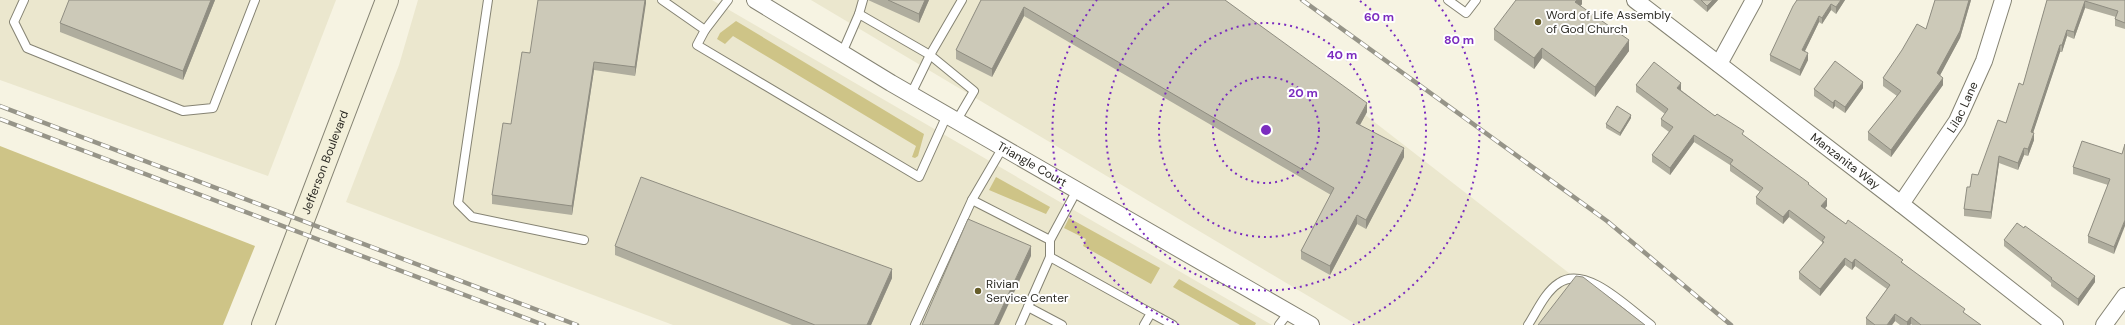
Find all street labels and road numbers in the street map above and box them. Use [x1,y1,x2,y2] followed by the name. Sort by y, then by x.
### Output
[1943,79,1982,136] street label: Lilac Lane
[298,108,352,217] street label: Jefferson Boulevard
[1807,129,1884,193] street label: Manzanita Way
[994,138,1070,191] street label: Triangle Court

